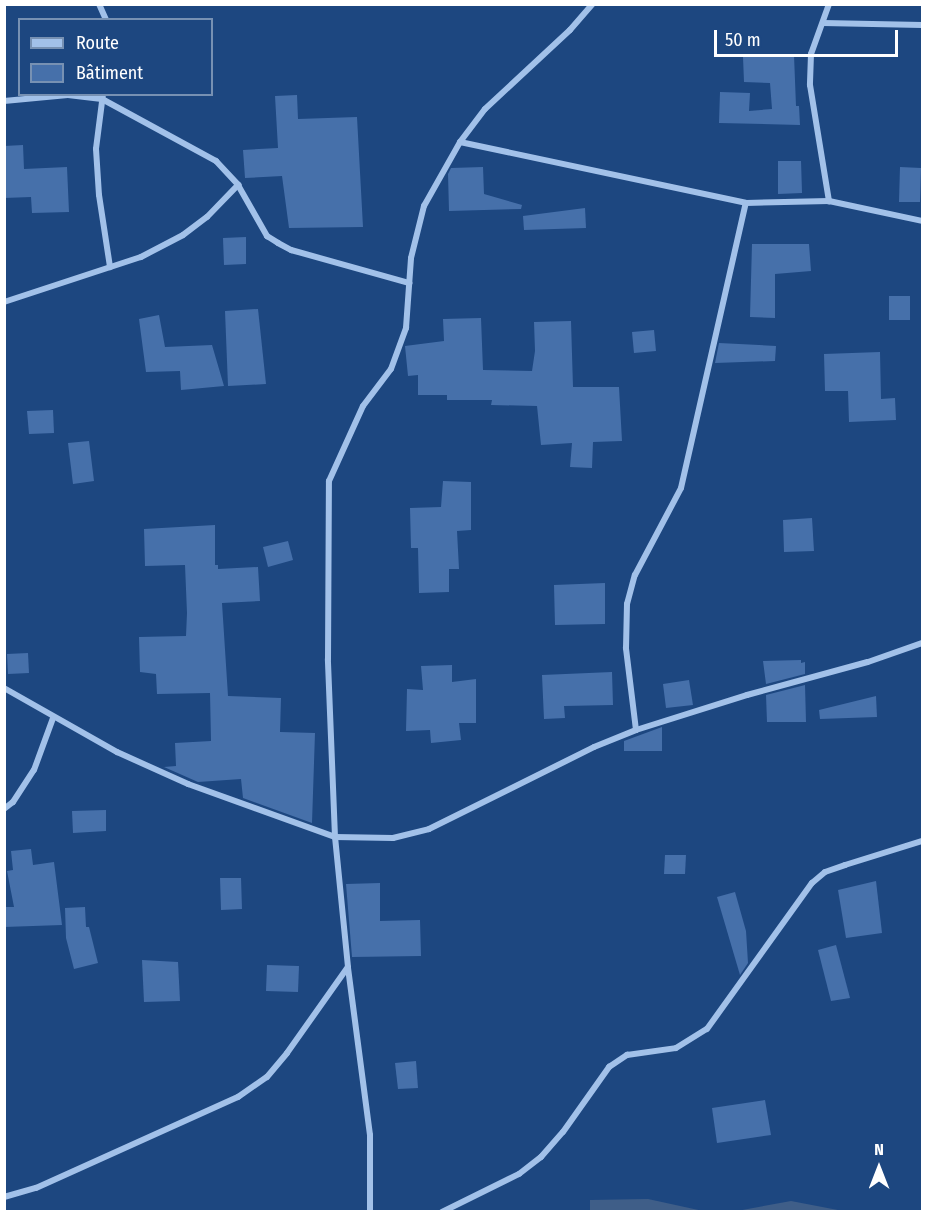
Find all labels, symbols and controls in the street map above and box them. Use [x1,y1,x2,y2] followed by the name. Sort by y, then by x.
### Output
[18,18,213,96] legend
[717,18,902,56] scale bar
[725,29,761,51] text: 50 m
[76,32,119,54] text: Route
[76,62,143,84] text: Bâtiment
[849,1138,909,1198] north arrow
[874,1140,884,1159] text: N

